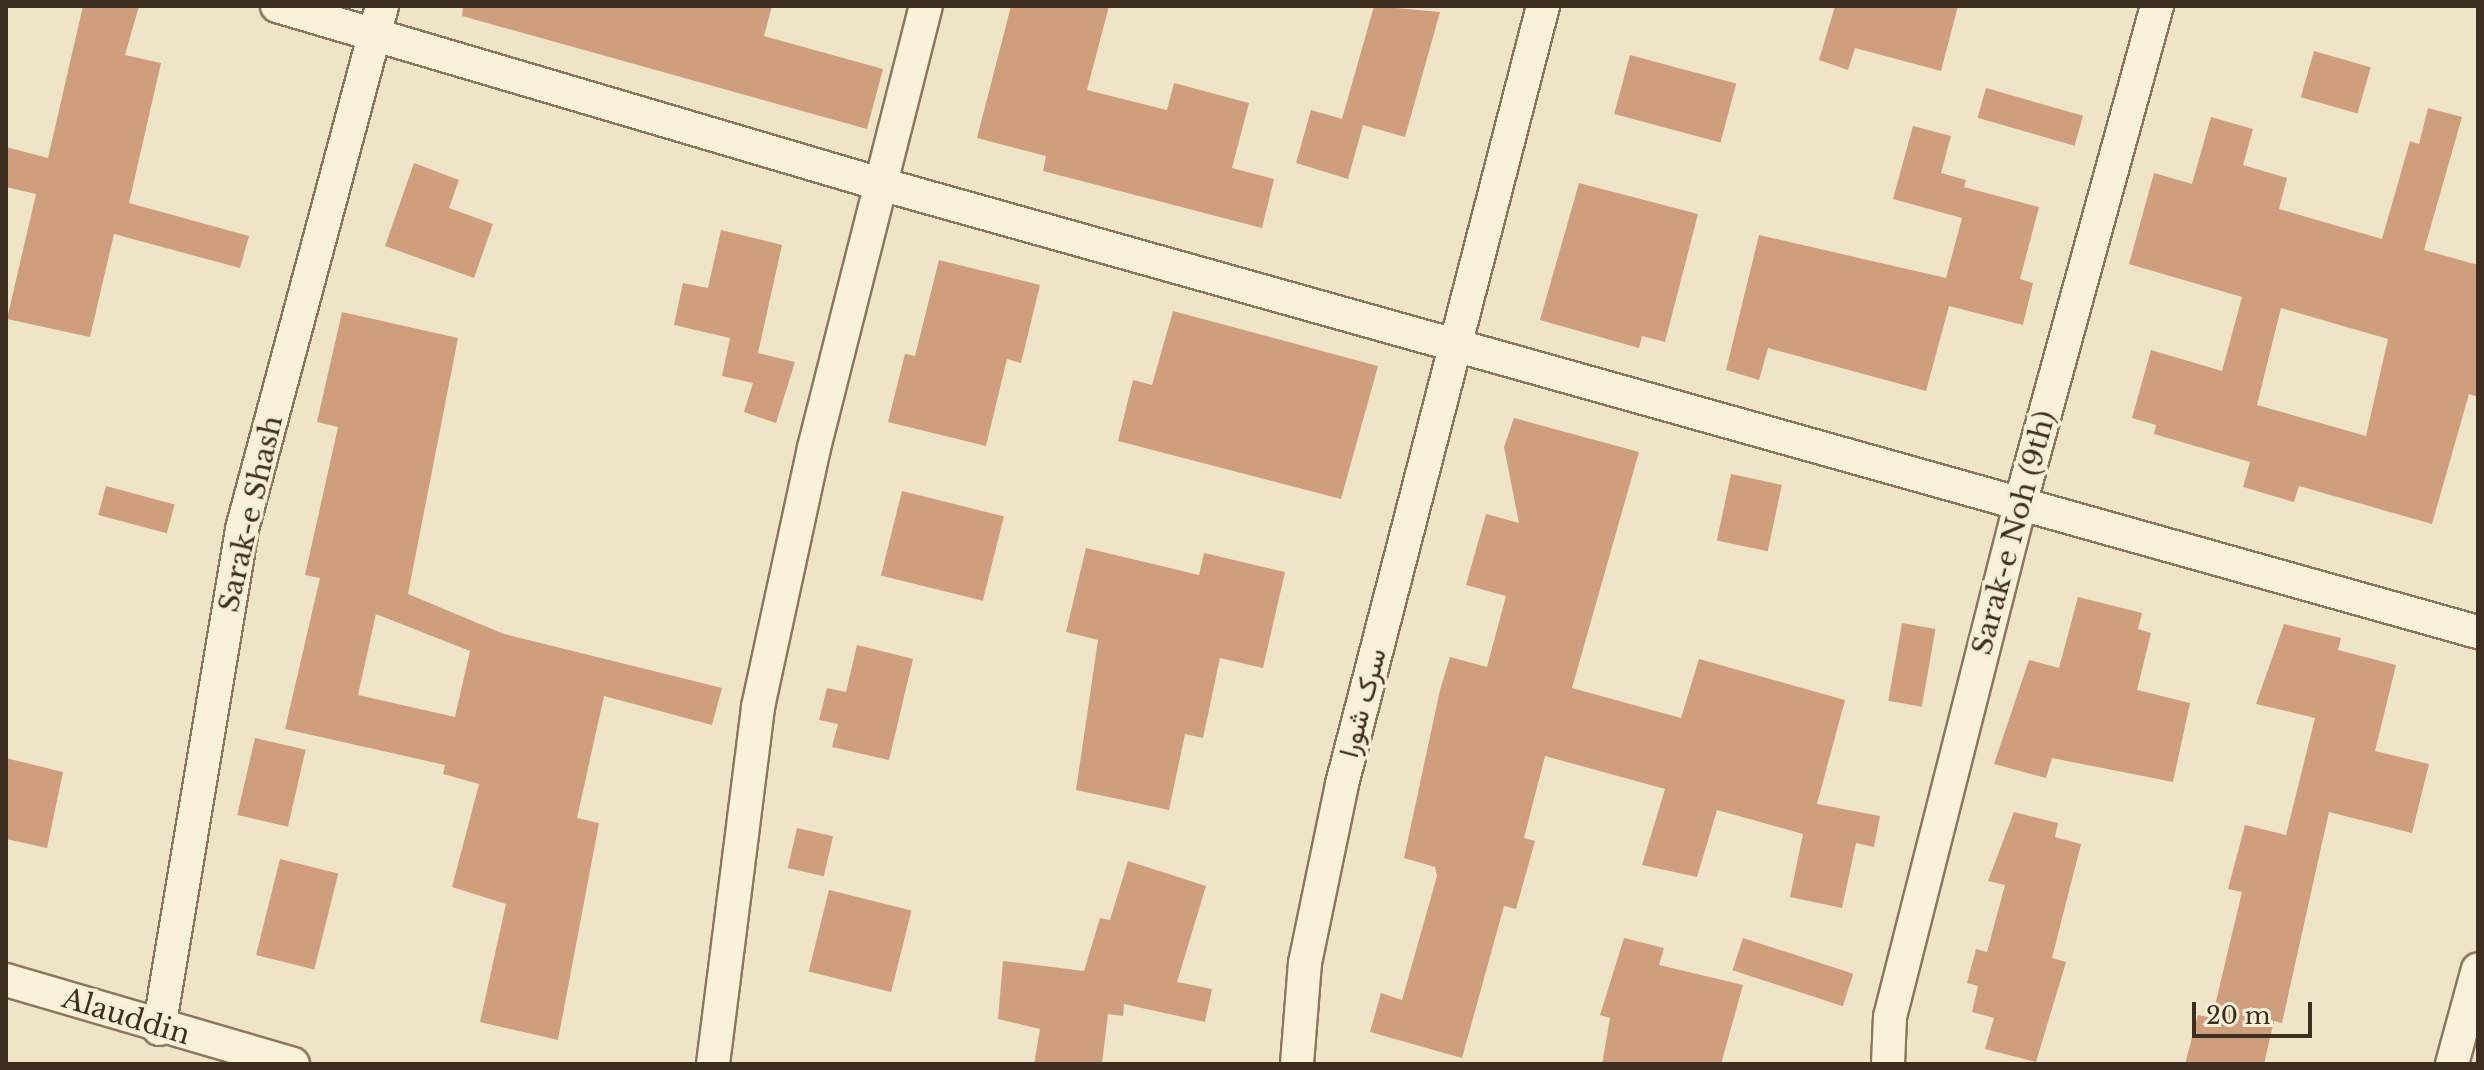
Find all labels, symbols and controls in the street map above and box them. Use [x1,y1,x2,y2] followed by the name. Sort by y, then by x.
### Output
[1965,407,2063,659] street label: Sarak-e Noh (9th)
[212,413,290,615] street label: Sarak-e Shash
[1332,645,1394,761] street label: سرک شورا
[58,982,194,1052] street label: Alauddin
[2196,986,2316,1036] scale bar
[2206,1001,2271,1030] text: 20 m

